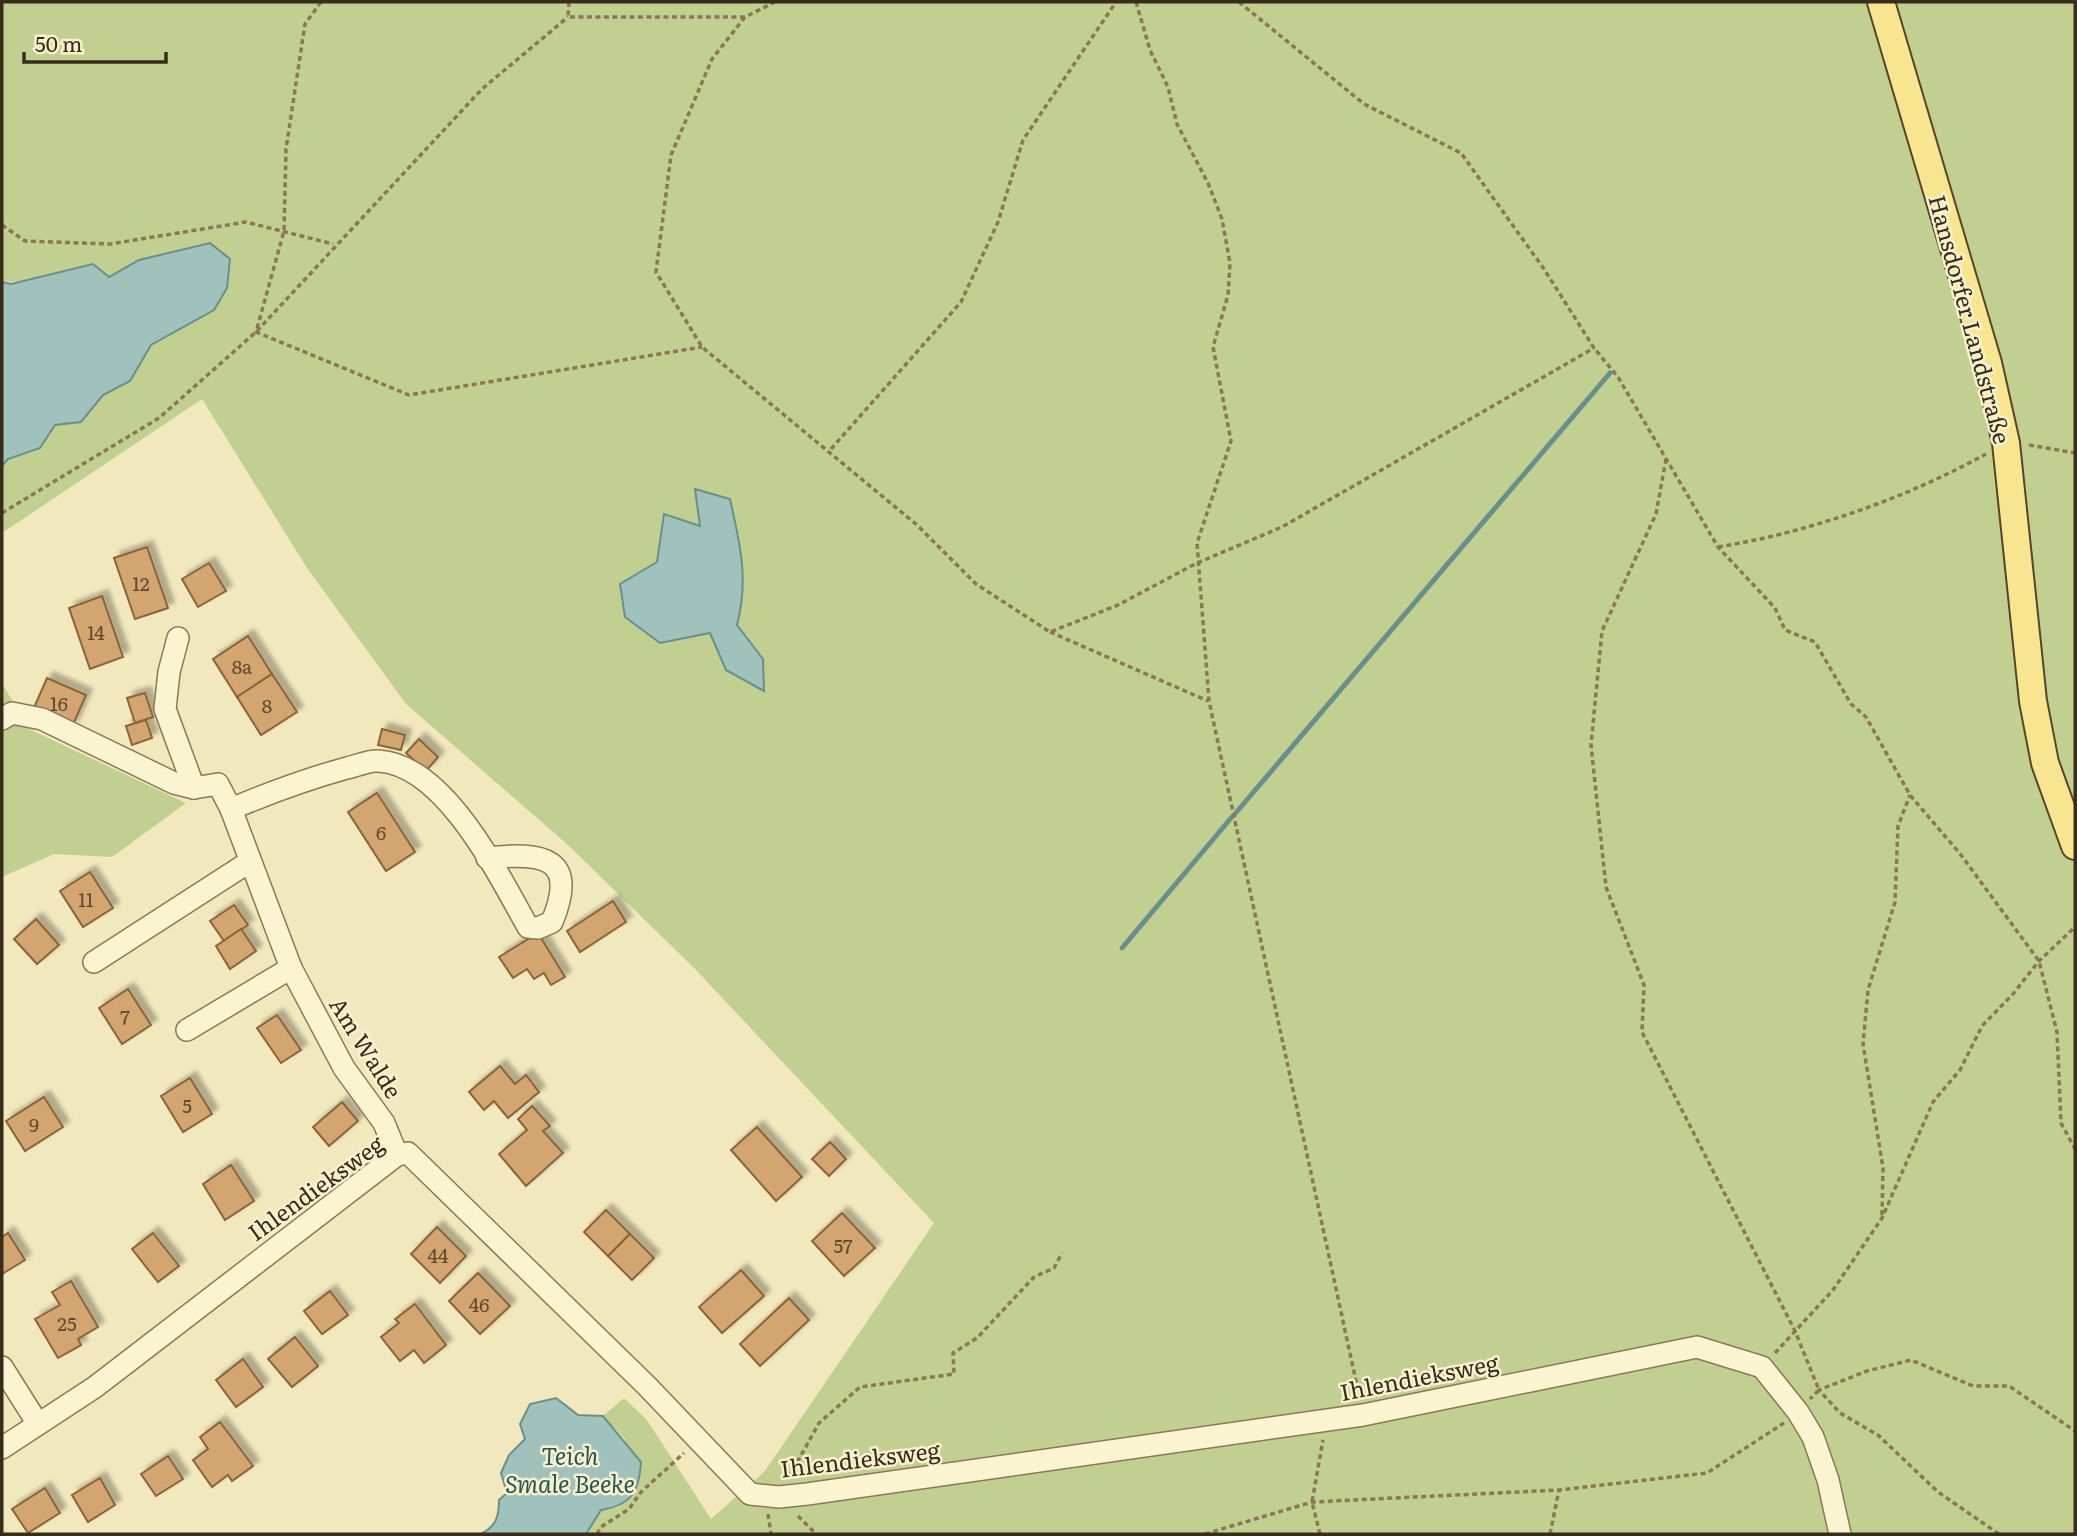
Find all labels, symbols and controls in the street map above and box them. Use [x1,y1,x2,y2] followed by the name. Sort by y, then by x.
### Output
[24,21,166,65] scale bar
[35,27,82,58] text: 50 m
[1921,191,2021,447] street label: Hansdorfer Landstraße
[132,569,150,597] house number: 12
[87,618,105,646] house number: 14
[232,652,253,680] house number: 8a
[50,689,68,717] house number: 16
[262,691,272,719] house number: 8
[376,818,386,846] house number: 6
[78,885,94,913] house number: 11
[322,990,412,1104] street label: Am Walde
[120,1002,130,1030] house number: 7
[182,1091,192,1119] house number: 5
[29,1110,39,1138] house number: 9
[240,1126,390,1248] street label: Ihlendieksweg
[833,1231,853,1259] house number: 57
[428,1241,449,1269] house number: 44
[469,1290,489,1318] house number: 46
[57,1309,77,1337] house number: 25
[1337,1344,1501,1408] street label: Ihlendieksweg
[778,1431,942,1485] street label: Ihlendieksweg
[505,1437,635,1500] water label: Teich Smale Beeke

